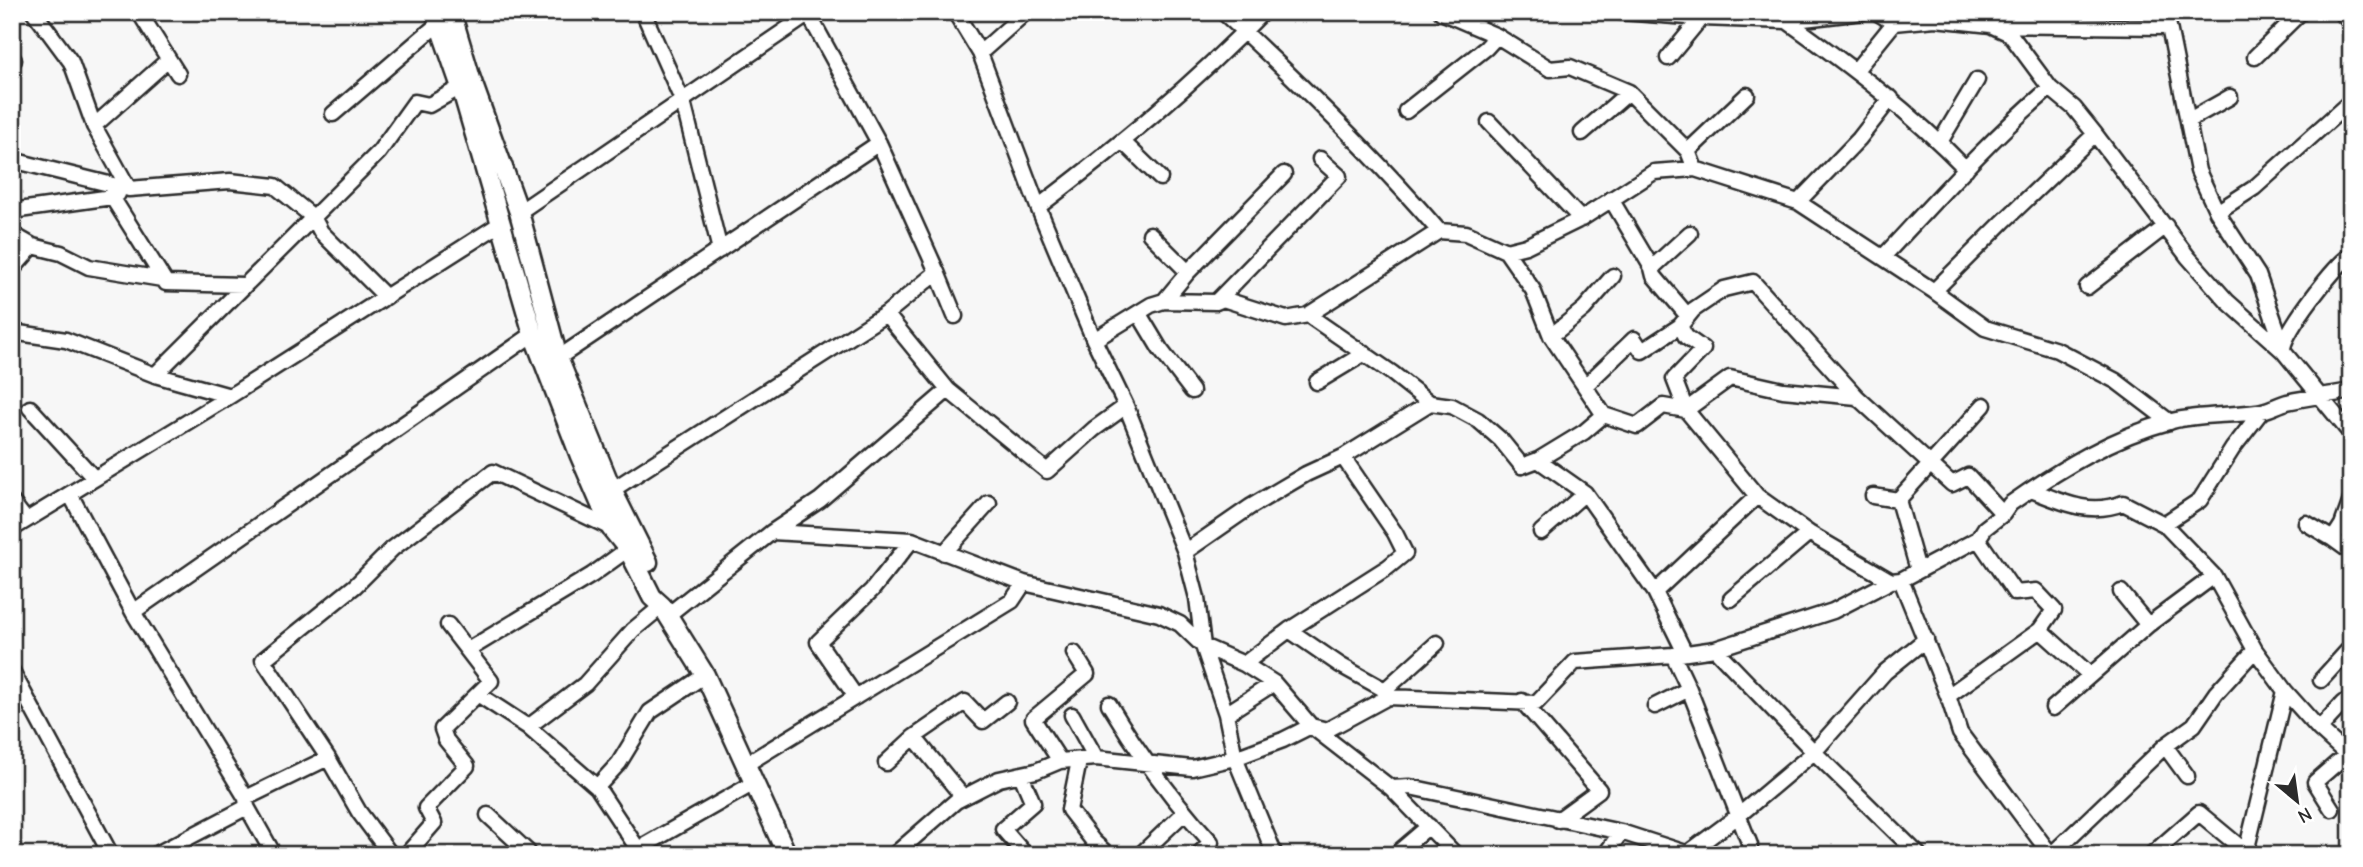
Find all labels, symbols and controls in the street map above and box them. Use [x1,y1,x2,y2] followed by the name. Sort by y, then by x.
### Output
[2262,766,2332,836] north arrow
[2294,802,2316,828] text: N

